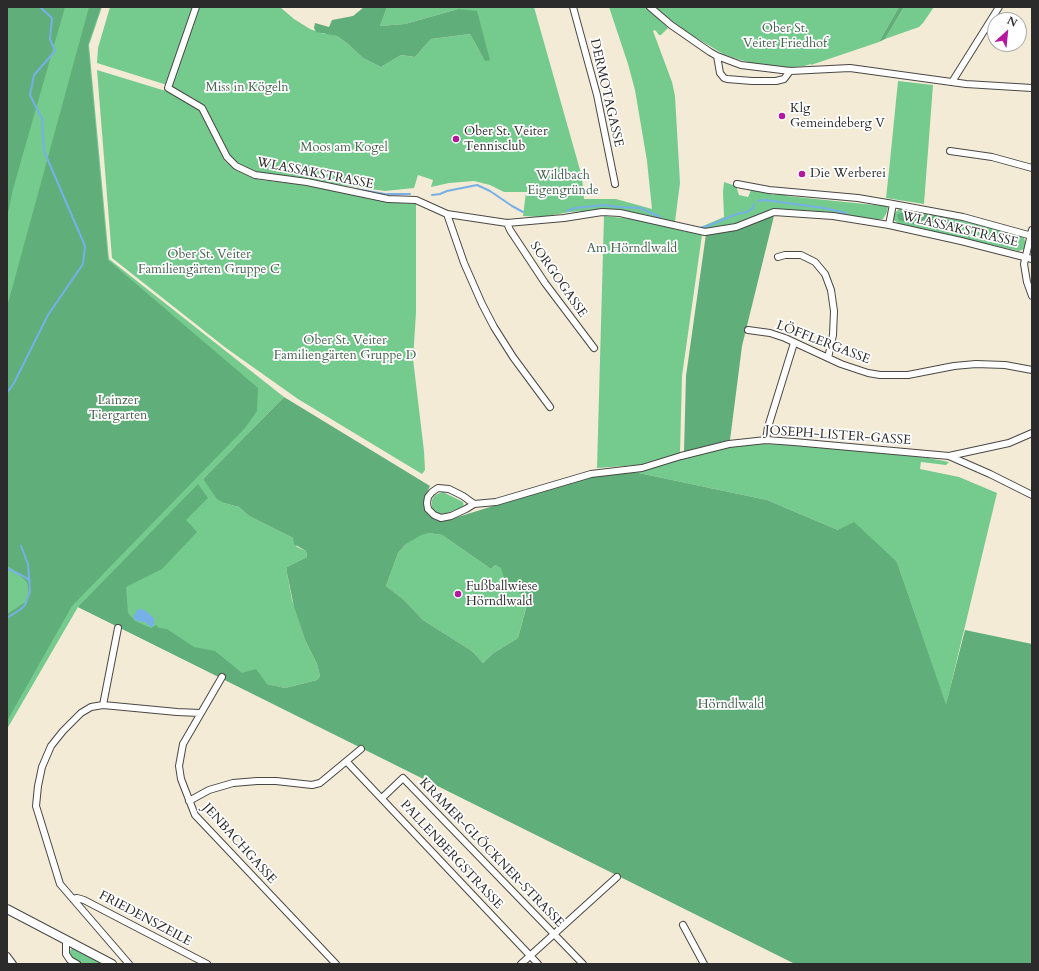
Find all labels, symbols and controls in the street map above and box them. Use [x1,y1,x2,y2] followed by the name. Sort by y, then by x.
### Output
[987,12,1027,52] north arrow
[1005,13,1020,31] text: N
[743,21,827,52] park label: Ober St. Veiter Friedhof
[586,37,626,149] street label: DERMOTAGASSE
[205,80,289,96] park label: Miss in Kögeln
[790,101,885,132] place label: Klg Gemeindeberg V
[777,111,787,121] marker: Klg Gemeindeberg V
[464,124,548,155] place label: Ober St. Veiter Tennisclub
[451,134,461,144] marker: Ober St. Veiter Tennisclub
[300,140,388,156] park label: Moos am Kogel
[255,155,375,193] street label: WLASSAKSTRASSE
[810,166,886,182] place label: Die Werberei
[527,168,599,199] park label: Wildbach Eigengründe
[797,169,807,179] marker: Die Werberei
[900,209,1020,251] street label: WLASSAKSTRASSE
[526,239,590,321] street label: SORGOGASSE
[587,241,677,257] park label: Am Hörndlwald
[138,247,280,278] park label: Ober St. Veiter Familiengärten Gruppe C
[774,318,872,368] street label: LÖFFLERGASSE
[274,333,416,364] park label: Ober St. Veiter Familiengärten Gruppe D
[89,393,147,424] park label: Lainzer Tiergarten
[764,423,912,449] street label: JOSEPH-LISTER-GASSE
[466,579,538,610] place label: Fußballwiese Hörndlwald
[453,589,463,599] marker: Fußballwiese Hörndlwald
[698,697,764,713] park label: Hörndlwald
[415,775,567,931] street label: KRAMER-GLÖCKNER-STRASSE
[396,797,506,913] street label: PALLENBERGSTRASSE
[199,801,279,887] street label: JENBACHGASSE
[96,888,194,950] street label: FRIEDENSZEILE

